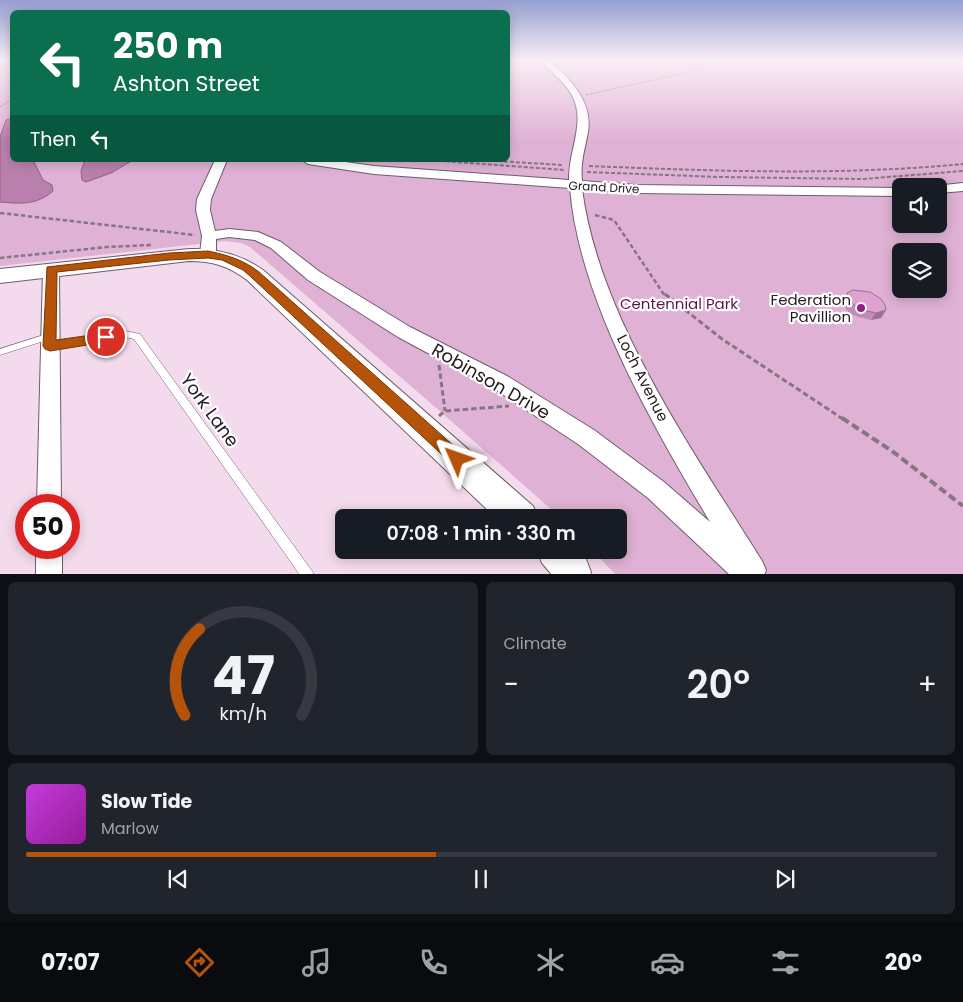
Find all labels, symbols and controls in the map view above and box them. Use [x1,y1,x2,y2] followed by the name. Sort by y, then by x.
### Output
[113,21,223,70] text: 250 m
[30,30,95,95] icon: left
[113,68,260,99] text: Ashton Street
[86,125,114,153] icon: left
[30,126,76,153] text: Then
[568,177,640,197] street label: Grand Drive
[892,178,947,298] map controls
[892,178,947,233] button: sound
[892,243,947,298] button: layers
[771,289,851,327] place label: Federation Pavillion
[620,293,738,314] park label: Centennial Park
[855,302,867,314] marker: Federation Pavillion
[85,316,127,358] pin
[92,323,120,351] icon: arrive
[612,331,674,425] street label: Loch Avenue
[427,337,555,425] street label: Robinson Drive
[175,368,245,452] street label: York Lane
[430,432,482,484] position arrow
[15,494,80,559] speed limit sign: 50
[386,520,576,547] text: 07:08 · 1 min · 330 m
[504,632,567,655] text: Climate
[211,639,274,712] text: 47
[687,658,750,711] text: 20°
[504,665,519,704] text: −
[918,665,937,704] text: +
[219,701,267,726] text: km/h
[101,788,192,815] text: Slow Tide
[101,817,159,840] text: Marlow
[164,865,192,893] icon: previous
[467,865,495,893] icon: pause
[771,865,799,893] icon: next
[182,945,217,980] icon: directions
[299,945,334,980] icon: music
[416,945,451,980] icon: phone
[533,945,568,980] icon: climate
[650,945,685,980] icon: car
[768,945,803,980] icon: filters
[41,947,100,978] text: 07:07
[885,947,922,978] text: 20°

